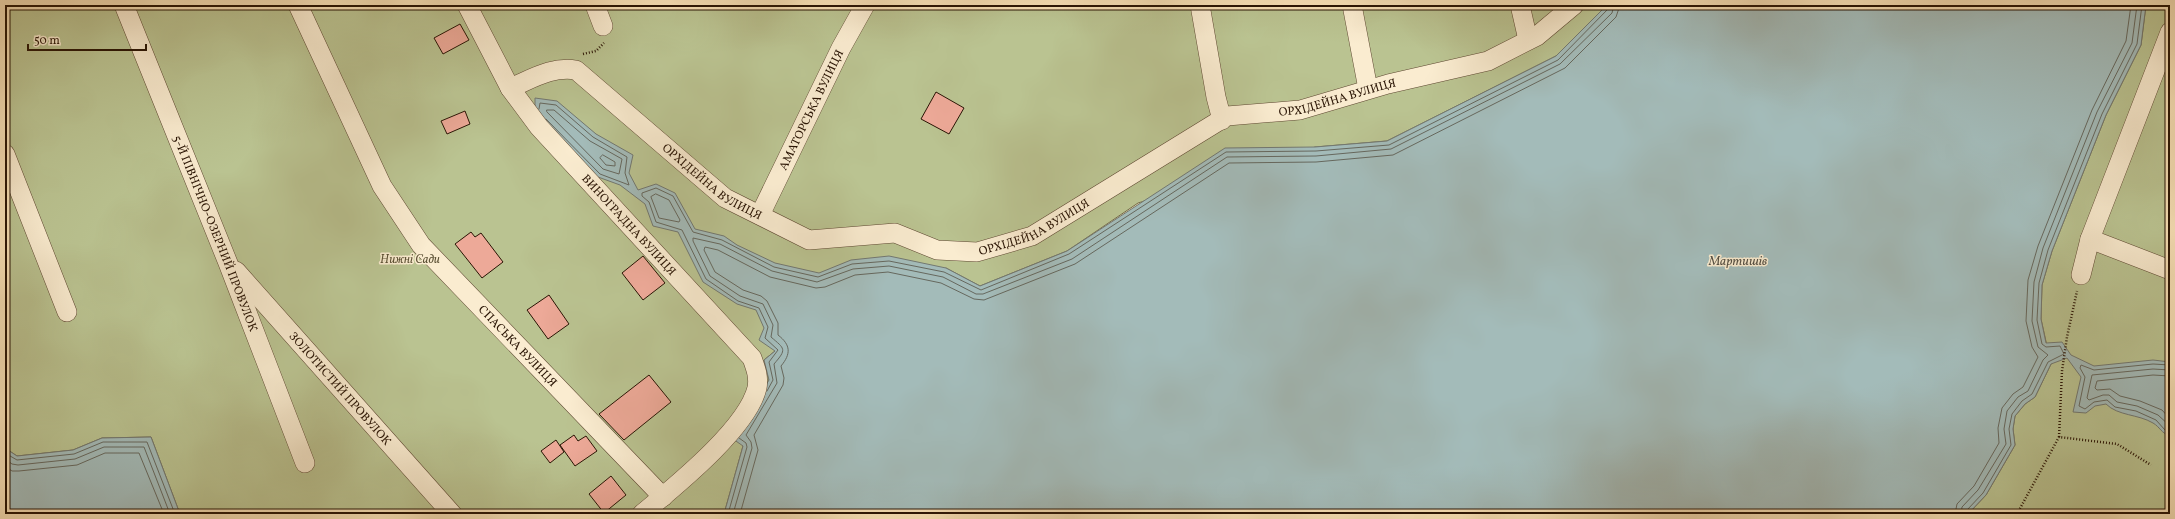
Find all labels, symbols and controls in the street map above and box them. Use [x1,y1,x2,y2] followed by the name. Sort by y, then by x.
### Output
[28,26,146,52] scale bar
[34,33,60,49] text: 50 m
[776,47,848,173] street label: АМАТОРСЬКА ВУЛИЦЯ
[1278,75,1398,121] street label: ОРХІДЕЙНА ВУЛИЦЯ
[168,133,261,334] street label: 5-Й ПІВНІЧНО-ОЗЕРНИЙ ПРОВУЛОК
[658,140,765,224] street label: ОРХІДЕЙНА ВУЛИЦЯ
[578,171,679,280] street label: ВИНОГРАДНА ВУЛИЦЯ
[977,195,1093,260] street label: ОРХІДЕЙНА ВУЛИЦЯ
[380,252,440,268] park label: Нижні Сади
[1708,253,1767,271] water label: Мартишів
[474,302,560,391] street label: СПАСЬКА ВУЛИЦЯ
[285,329,394,449] street label: ЗОЛОТИСТИЙ ПРОВУЛОК

